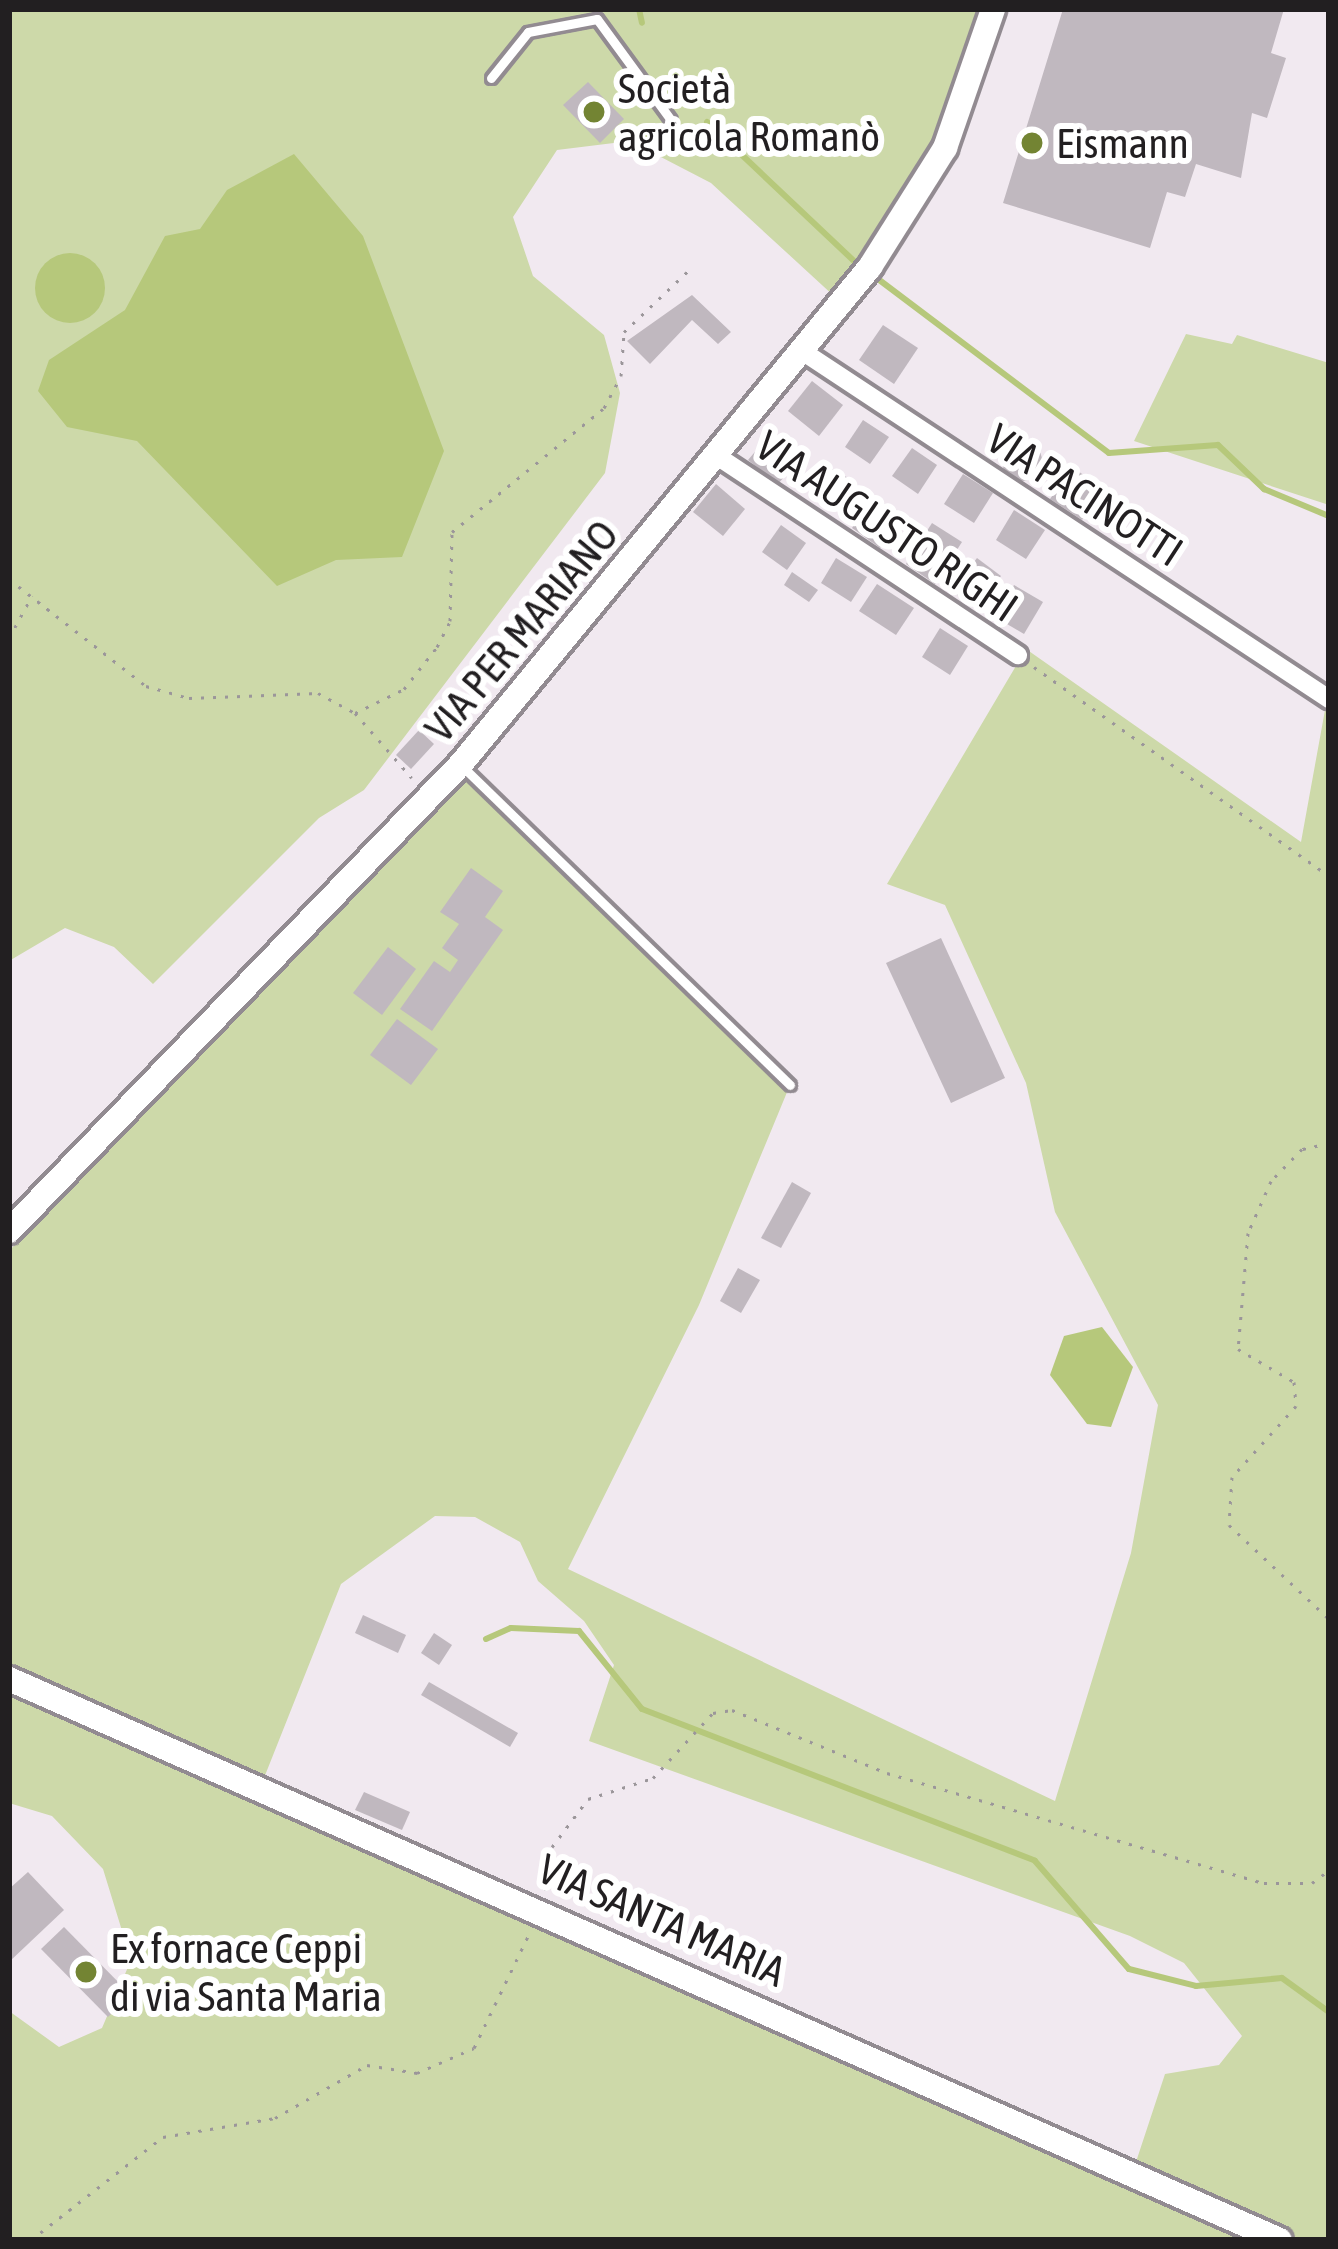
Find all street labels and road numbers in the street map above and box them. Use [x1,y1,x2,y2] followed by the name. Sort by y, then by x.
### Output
[978,413,1192,577] street label: VIA PACINOTTI
[747,420,1027,632] street label: VIA AUGUSTO RIGHI
[414,510,628,752] street label: VIA PER MARIANO
[531,1843,793,1997] street label: VIA SANTA MARIA

